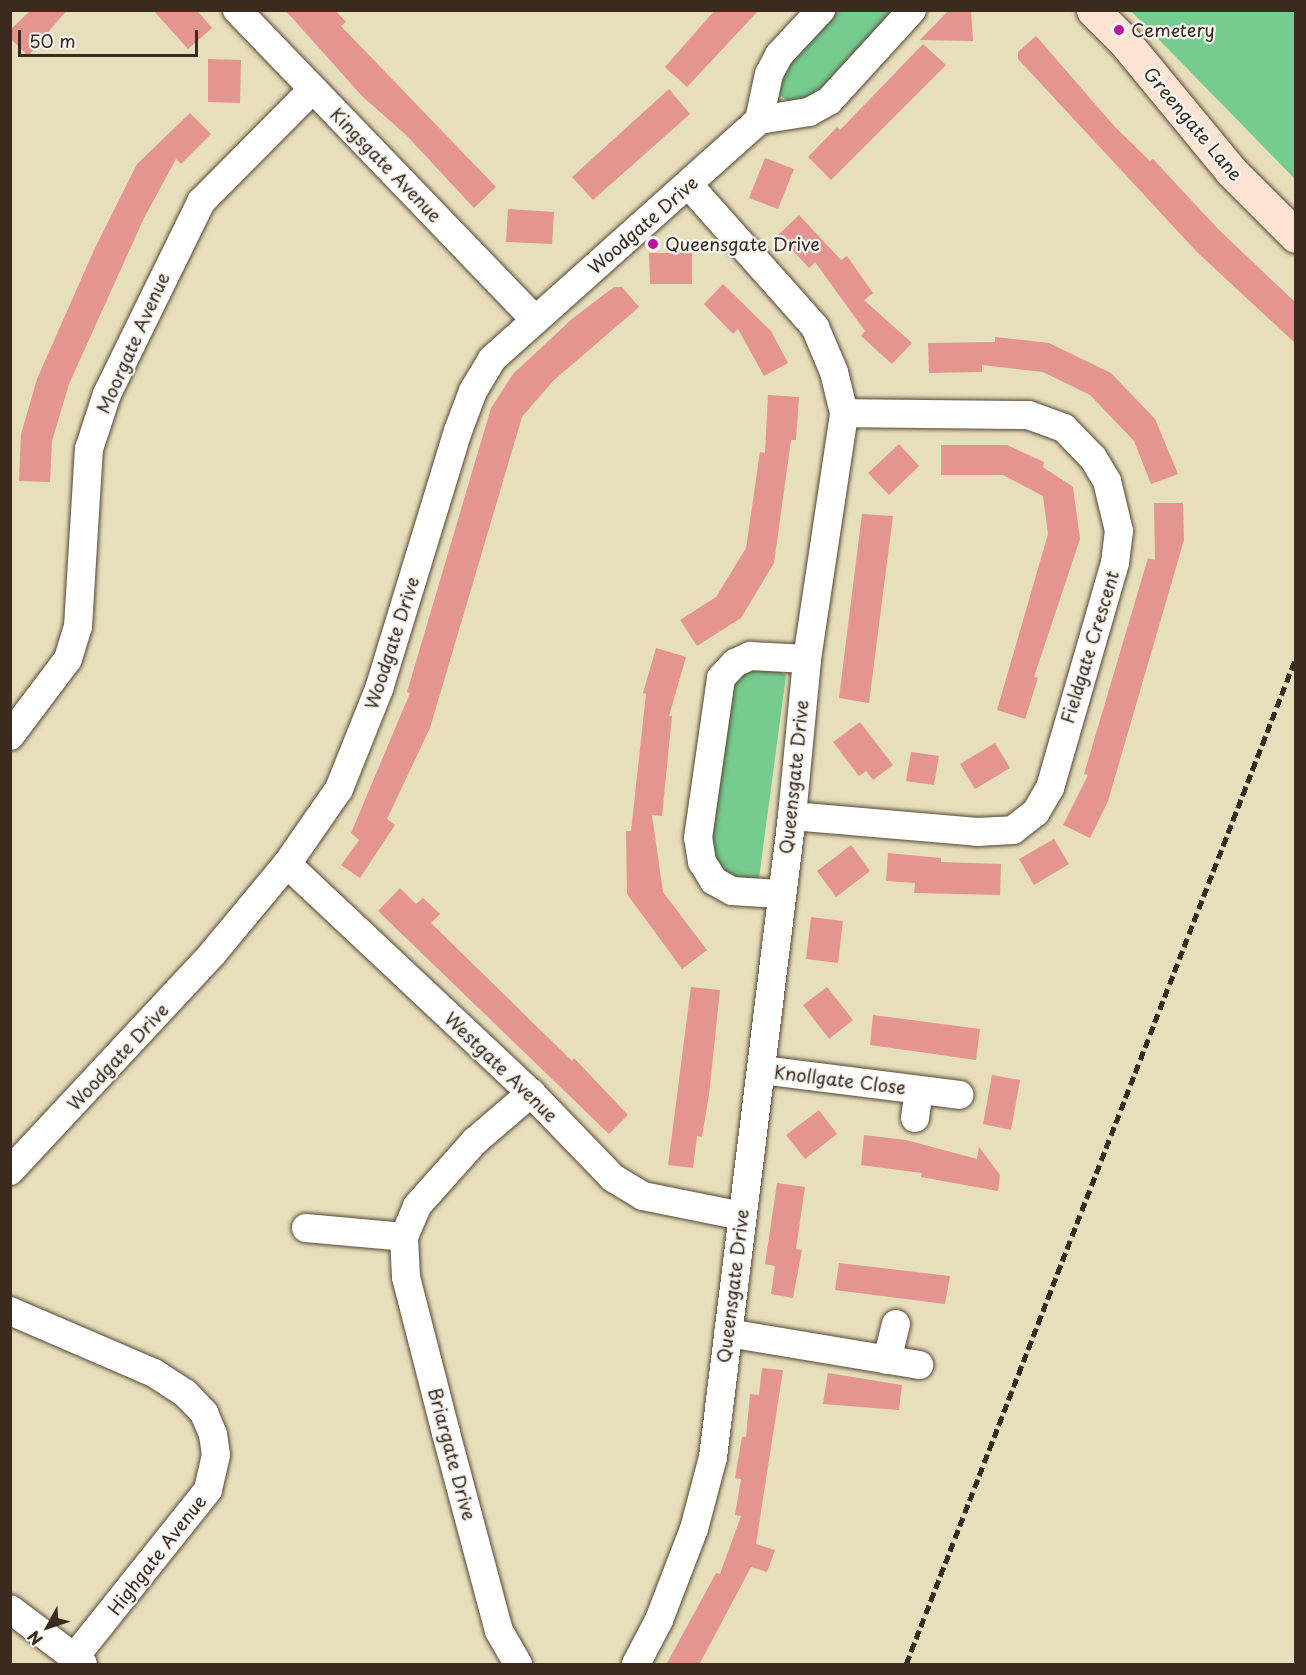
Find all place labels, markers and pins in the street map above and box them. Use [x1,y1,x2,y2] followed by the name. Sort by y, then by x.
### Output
[1131,19,1215,41] place label: Cemetery
[1112,23,1126,37] marker: Cemetery
[665,233,818,255] place label: Queensgate Drive
[646,237,660,251] marker: Queensgate Drive

